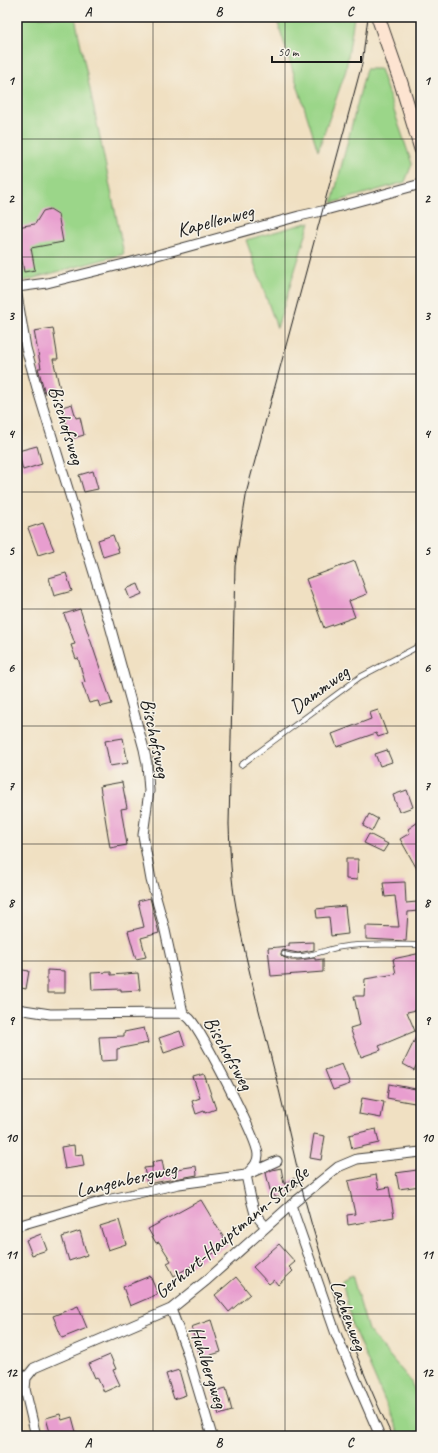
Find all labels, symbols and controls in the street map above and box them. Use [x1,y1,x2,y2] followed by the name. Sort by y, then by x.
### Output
[85,4,93,20] text: A
[216,4,224,20] text: B
[347,4,355,20] text: C
[272,38,361,64] scale bar
[278,44,300,60] text: 50 m
[8,73,16,89] text: 1
[424,73,432,89] text: 1
[8,191,15,207] text: 2
[424,191,431,207] text: 2
[174,198,258,243] street label: Kapellenweg
[8,308,15,324] text: 3
[424,308,431,324] text: 3
[43,383,91,468] street label: Bischofsweg
[8,426,16,442] text: 4
[424,426,432,442] text: 4
[8,543,15,559] text: 5
[424,543,431,559] text: 5
[285,659,355,719] street label: Dammweg
[8,660,15,676] text: 6
[424,660,431,676] text: 6
[135,696,176,781] street label: Bischofsweg
[8,778,15,794] text: 7
[424,778,431,794] text: 7
[8,895,16,911] text: 8
[424,895,432,911] text: 8
[198,1012,260,1095] street label: Bischofsweg
[8,1013,15,1029] text: 9
[424,1013,431,1029] text: 9
[5,1130,18,1146] text: 10
[421,1130,434,1146] text: 10
[73,1155,181,1203] street label: Langenbergweg
[149,1160,315,1304] street label: Gerhart-Hauptmann-Straße
[5,1247,19,1263] text: 11
[421,1247,435,1263] text: 11
[324,1277,373,1355] street label: Lachenweg
[184,1323,234,1412] street label: Huhlbergweg
[5,1365,18,1381] text: 12
[421,1365,434,1381] text: 12
[85,1435,93,1451] text: A
[216,1435,224,1451] text: B
[347,1435,355,1451] text: C

